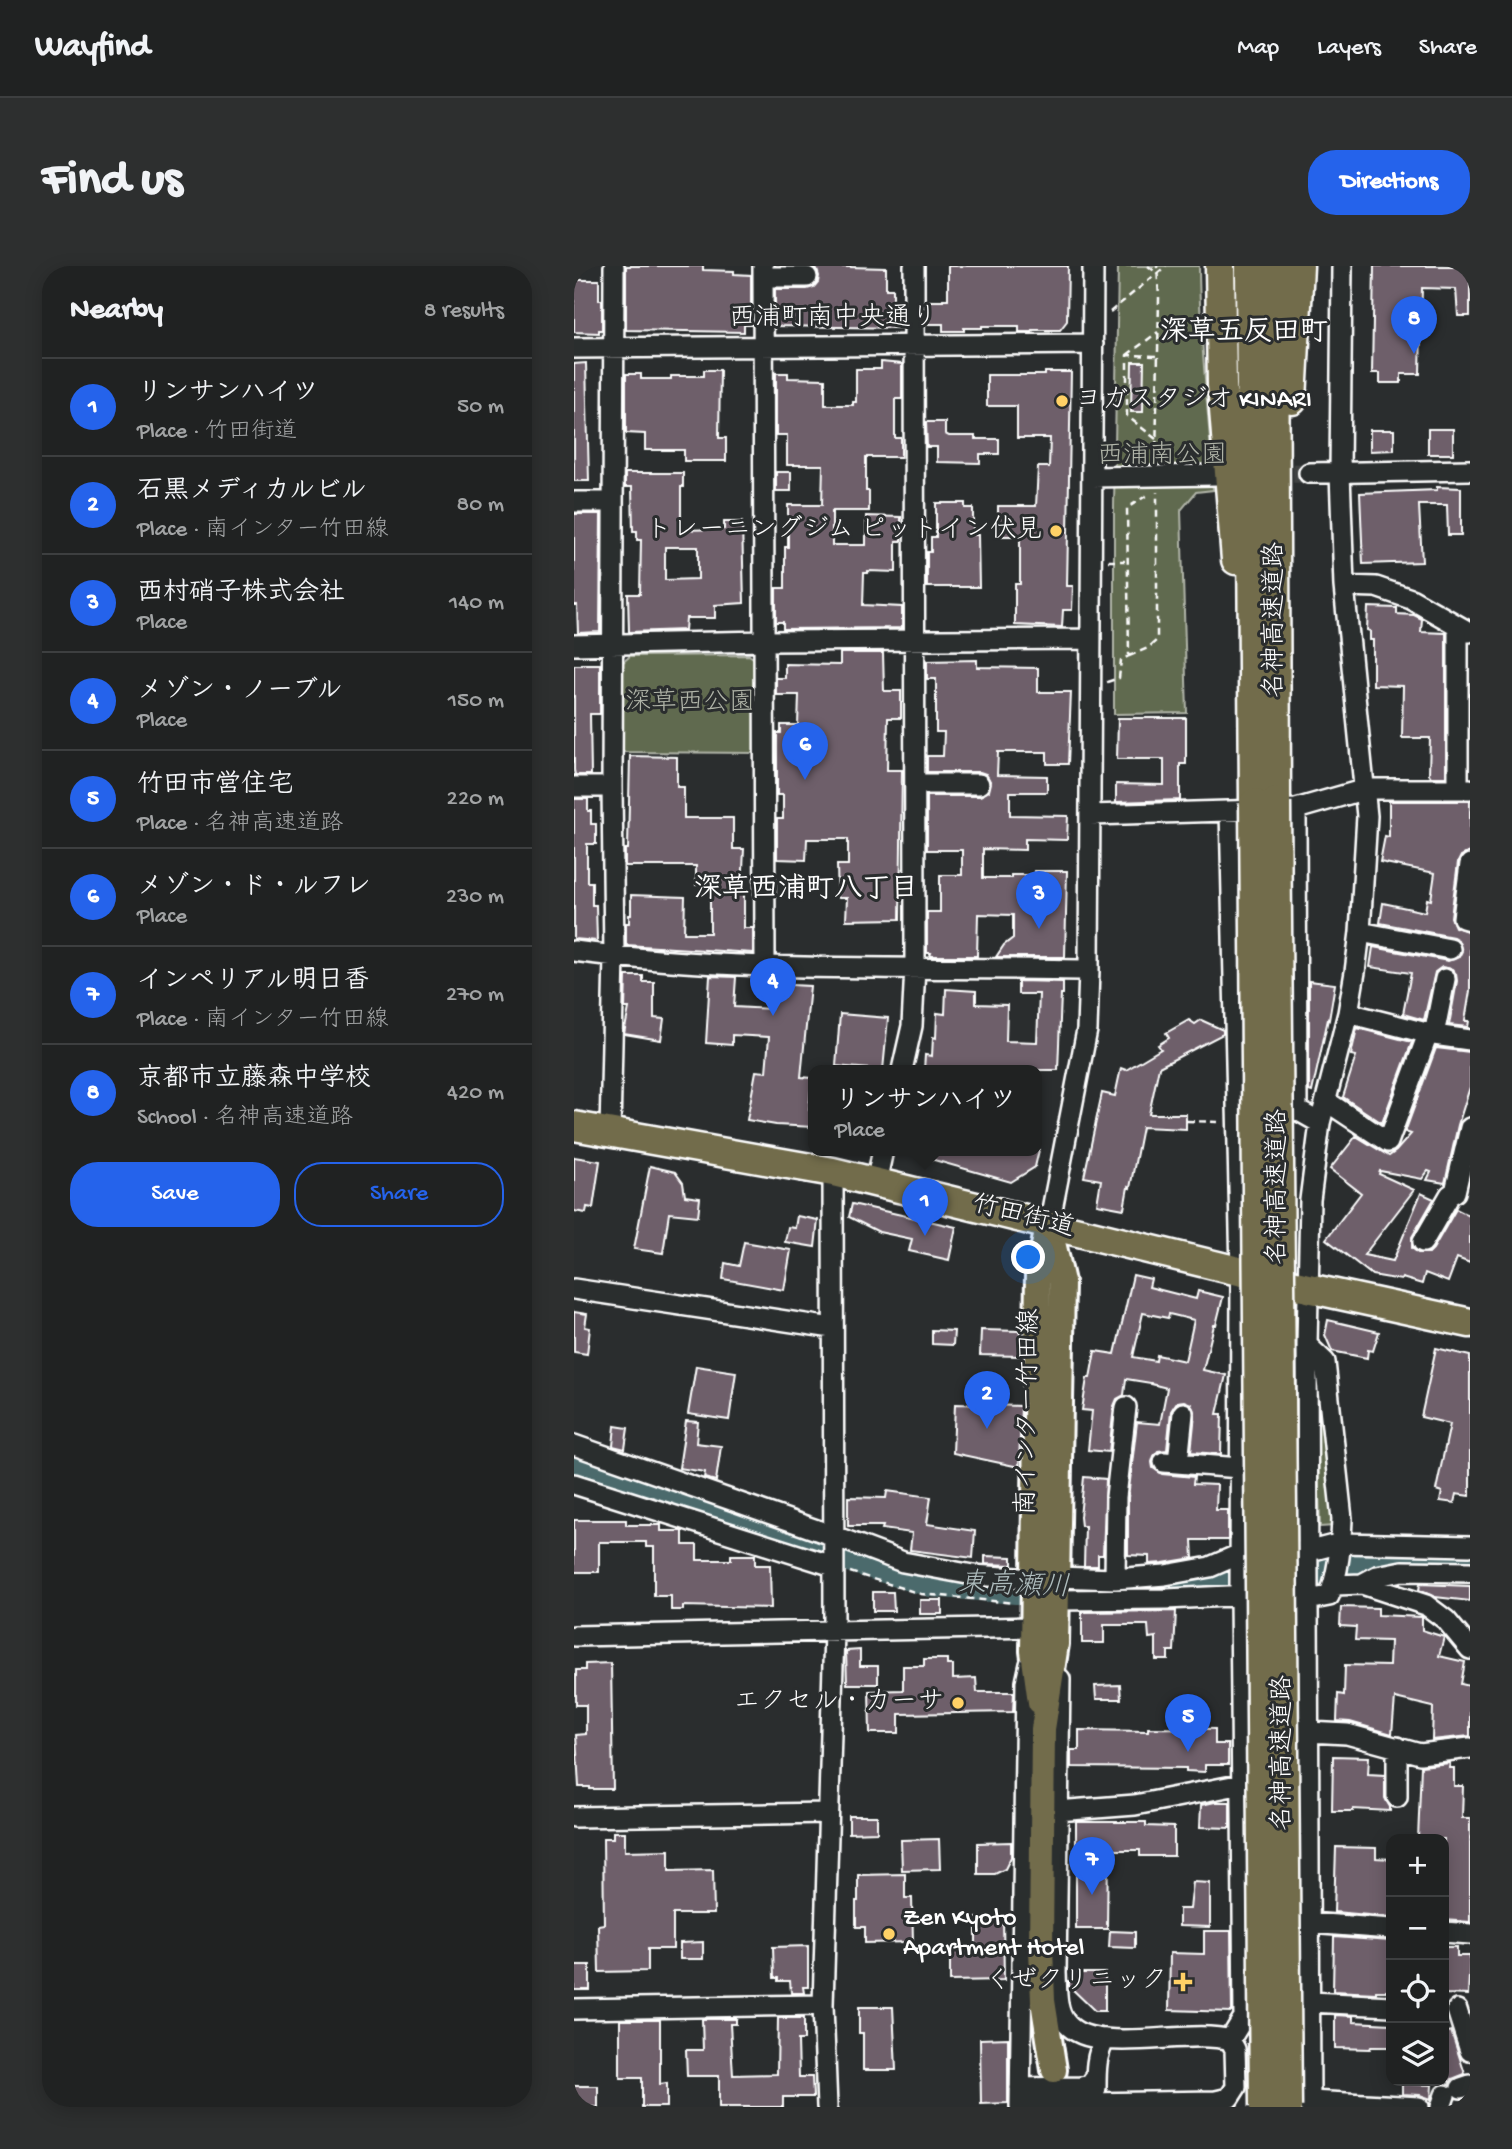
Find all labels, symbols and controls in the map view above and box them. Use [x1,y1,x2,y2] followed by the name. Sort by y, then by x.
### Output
[35,29,150,67] text: Wayfind
[1237,34,1279,63] text: Map
[1317,34,1381,63] text: Layers
[1419,34,1477,63] text: Share
[1308,150,1470,215] button: Directions
[42,153,182,211] text: Find us
[70,294,163,329] text: Nearby
[1391,296,1437,354] pin: 8
[424,298,504,325] text: 8 results
[729,302,937,335] street label: 西浦町南中央通り
[1160,316,1328,350] district label: 深草五反田町
[137,379,318,410] text: リンサンハイツ
[1076,386,1312,417] place label: ヨガスタジオ KINARI
[1054,393,1070,409] marker: ヨガスタジオ KINARI
[88,394,98,421] text: 1
[457,394,504,421] text: 50 m
[137,419,297,446] text: Place · 竹田街道
[1097,440,1227,473] park label: 西浦南公園
[137,477,367,508] text: 石黒メディカルビル
[87,492,99,519] text: 2
[457,492,504,519] text: 80 m
[646,514,1042,547] place label: トレーニングジム ピットイン伏見
[137,517,388,544] text: Place · 南インター竹田線
[1048,523,1064,539] marker: トレーニングジム ピットイン伏見
[1259,542,1292,698] street label: 名神高速道路
[137,579,345,610] text: 西村硝子株式会社
[87,590,99,617] text: 3
[449,590,504,617] text: 140 m
[137,610,187,637] text: Place
[137,677,342,708] text: メゾン・ノーブル
[625,687,755,720] park label: 深草西公園
[88,688,98,715] text: 4
[448,688,504,715] text: 150 m
[137,708,187,735] text: Place
[782,722,828,780] pin: 6
[137,771,293,802] text: 竹田市営住宅
[87,786,99,813] text: 5
[447,786,504,813] text: 220 m
[137,811,343,838] text: Place · 名神高速道路
[1016,871,1062,929] pin: 3
[137,873,371,904] text: メゾン・ド・ルフレ
[694,873,918,907] district label: 深草西浦町八丁目
[87,884,99,911] text: 6
[446,884,504,911] text: 230 m
[137,904,187,931] text: Place
[750,958,796,1016] pin: 4
[137,967,369,998] text: インペリアル明日香
[87,982,99,1009] text: 7
[446,982,504,1009] text: 270 m
[137,1007,388,1034] text: Place · 南インター竹田線
[137,1065,371,1096] text: 京都市立藤森中学校
[808,1065,1042,1156] popup
[87,1080,99,1107] text: 8
[447,1080,504,1107] text: 420 m
[835,1087,1015,1118] text: リンサンハイツ
[137,1105,353,1132] text: School · 名神高速道路
[1262,1109,1295,1265] street label: 名神高速道路
[835,1118,885,1145] text: Place
[70,1162,280,1227] button: Save
[294,1162,504,1227] button: Share
[902,1178,948,1236] pin: 1
[969,1189,1077,1246] street label: 竹田街道
[1011,1240,1045,1274] your location
[1011,1308,1047,1516] street label: 南インター竹田線
[964,1371,1010,1429] pin: 2
[957,1568,1071,1605] water label: 東高瀬川
[1267,1675,1300,1831] street label: 名神高速道路
[734,1688,944,1719] place label: エクセル・カーサ
[1165,1694,1211,1752] pin: 5
[950,1695,966,1711] marker: エクセル・カーサ
[1386,1834,1449,2086] map controls
[1386,1834,1449,1897] button: +
[1069,1837,1115,1895] pin: 7
[1386,1897,1449,1960] button: −
[903,1904,1084,1965] place label: Zen Kyoto Apartment Hotel
[881,1926,897,1942] marker: Zen Kyoto Apartment Hotel
[1386,1960,1449,2023] button: locate
[985,1967,1167,1998] place label: くぜクリニック
[1173,1972,1193,1992] marker: くぜクリニック
[1386,2023,1449,2086] button: layers

